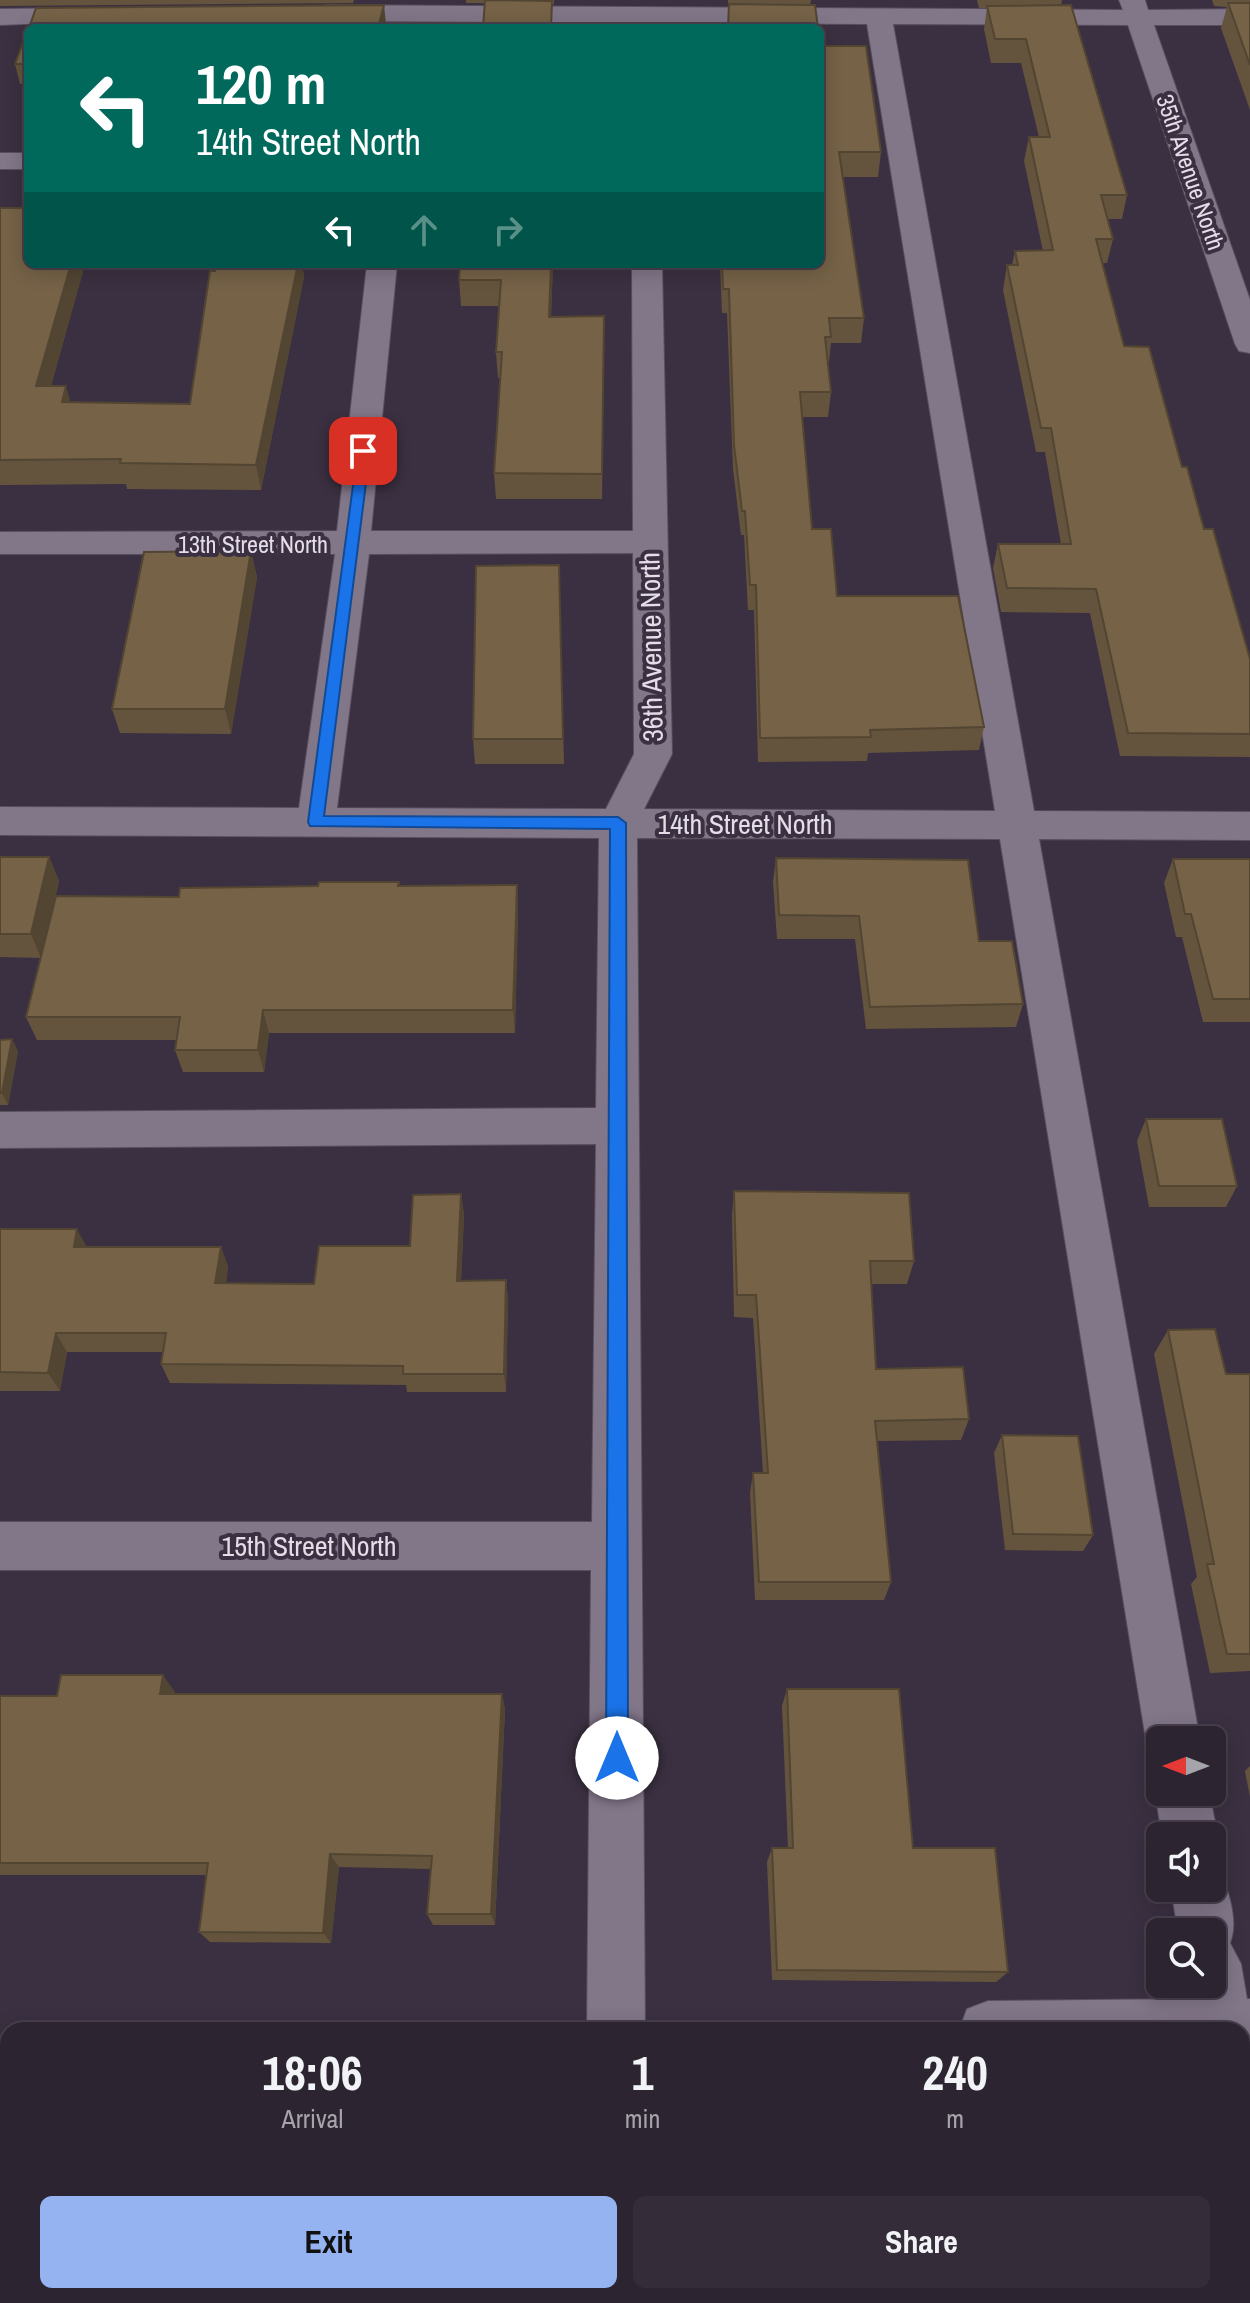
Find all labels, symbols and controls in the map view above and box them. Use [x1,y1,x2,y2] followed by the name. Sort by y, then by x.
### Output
[196,46,326,121] text: 120 m
[64,56,168,160] icon: left
[1149,90,1233,254] street label: 35th Avenue North
[196,118,421,166] text: 14th Street North
[318,208,362,252] icon: left
[402,208,446,252] icon: ahead
[486,208,530,252] icon: right
[329,417,397,485] pin
[341,429,385,473] icon: arrive
[178,528,328,560] street label: 13th Street North
[630,552,672,742] street label: 36th Avenue North
[658,805,832,843] street label: 14th Street North
[222,1527,396,1565] street label: 15th Street North
[575,1716,659,1800] position arrow
[1146,1726,1226,1806] north arrow
[1146,1726,1226,1998] map controls
[1146,1822,1226,1902] button: sound
[1146,1918,1226,1998] button: search
[262,2040,363,2105] text: 18:06
[632,2040,653,2105] text: 1
[922,2040,988,2105] text: 240
[282,2101,343,2136] text: Arrival
[625,2101,660,2136] text: min
[946,2101,964,2136] text: m
[40,2196,617,2288] button: Exit
[633,2196,1210,2288] button: Share

